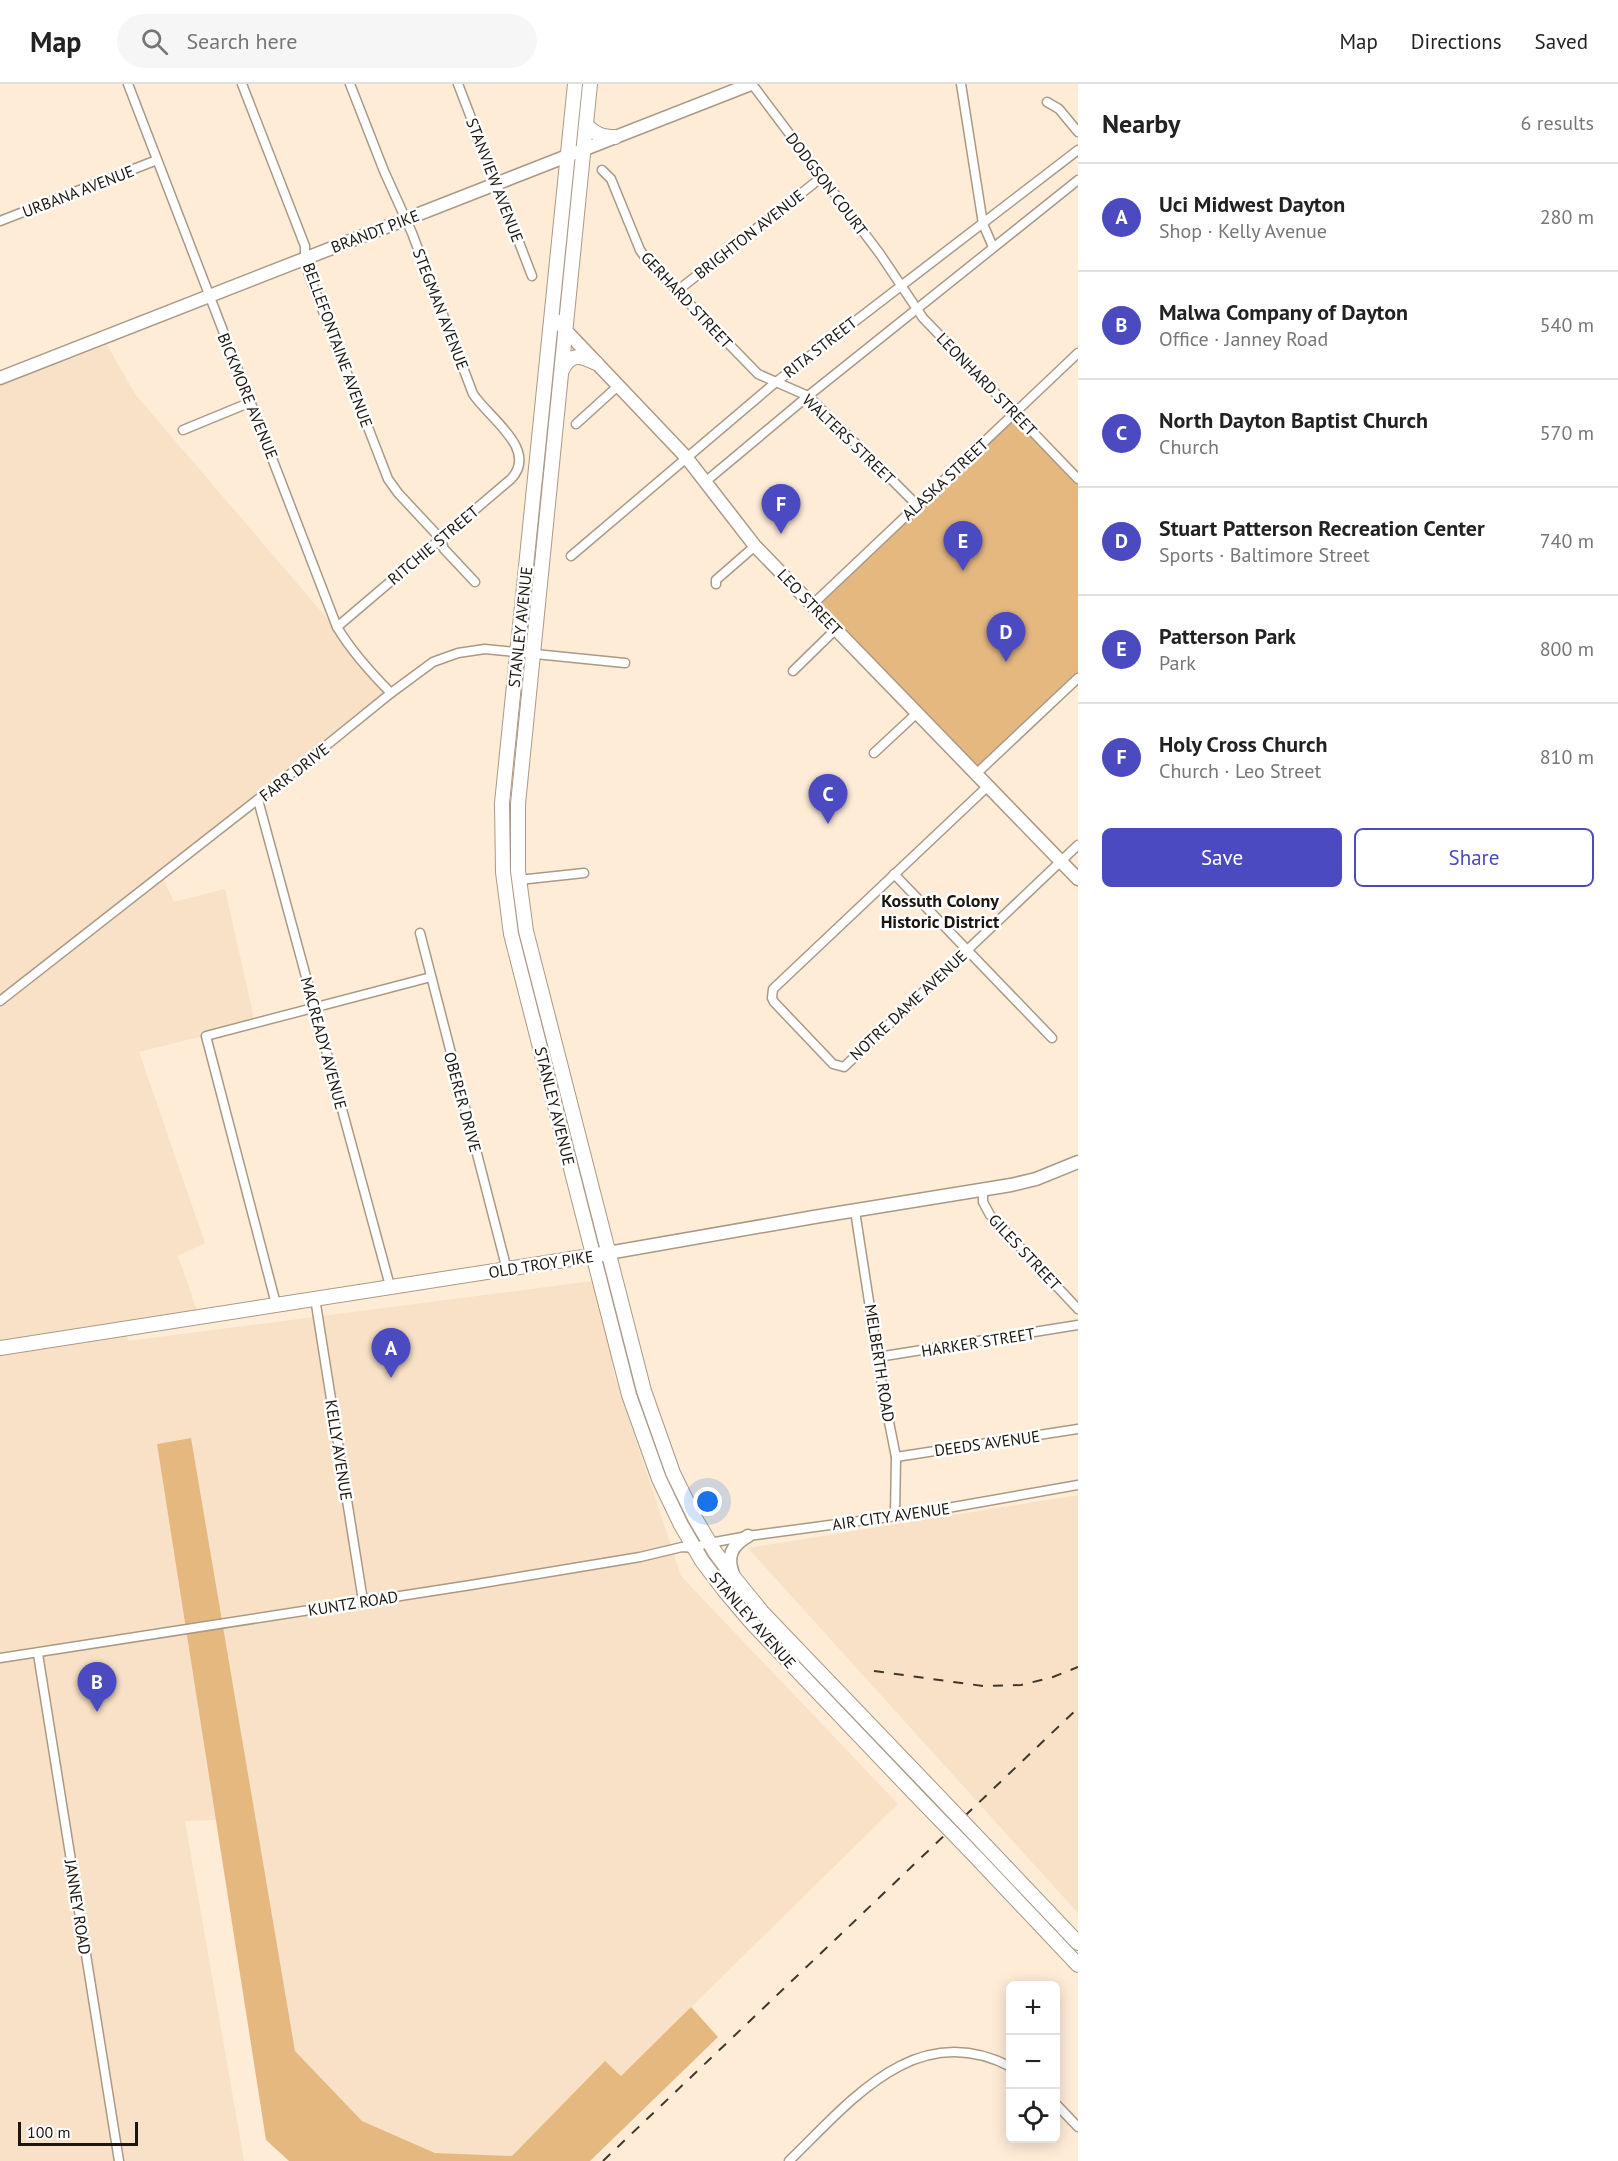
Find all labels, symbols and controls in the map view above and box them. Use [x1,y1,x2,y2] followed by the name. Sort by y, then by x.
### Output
[117,14,537,68] search box
[30,23,81,60] text: Map
[138,25,171,58] icon: search
[186,27,297,55] text: Search here
[1339,28,1378,55] text: Map
[1411,28,1502,55] text: Directions
[1535,28,1588,55] text: Saved
[1102,107,1180,140] text: Nearby
[1521,110,1594,136] text: 6 results
[462,115,528,245] street label: STANVIEW AVENUE
[782,129,872,239] street label: DODGSON COURT
[19,161,137,221] street label: URBANA AVENUE
[690,185,808,283] street label: BRIGHTON AVENUE
[1159,190,1345,218] text: Uci Midwest Dayton
[1115,204,1128,230] text: A
[1540,204,1594,230] text: 280 m
[328,205,422,257] street label: BRANDT PIKE
[1159,218,1327,244] text: Shop · Kelly Avenue
[409,245,473,373] street label: STEGMAN AVENUE
[637,247,737,353] street label: GERHARD STREET
[299,260,377,430] street label: BELLEFONTAINE AVENUE
[1159,298,1408,326] text: Malwa Company of Dayton
[779,312,861,382] street label: RITA STREET
[1116,312,1127,338] text: B
[1540,312,1594,338] text: 540 m
[1159,326,1328,352] text: Office · Janney Road
[933,328,1041,440] street label: LEONHARD STREET
[214,330,282,462] street label: BICKMORE AVENUE
[798,390,900,488] street label: WALTERS STREET
[1159,406,1428,434] text: North Dayton Baptist Church
[1116,420,1127,446] text: C
[1540,420,1594,446] text: 570 m
[898,434,992,524] street label: ALASKA STREET
[1159,434,1219,460] text: Church
[762,484,800,534] pin: F
[383,501,483,589] street label: RITCHIE STREET
[1159,514,1485,542] text: Stuart Patterson Recreation Center
[944,522,982,571] pin: E
[1115,528,1128,554] text: D
[1540,528,1594,554] text: 740 m
[1159,542,1370,568] text: Sports · Baltimore Street
[773,564,847,640] street label: LEO STREET
[504,565,536,689] street label: STANLEY AVENUE
[986,612,1026,662] pin: D
[1159,622,1296,650] text: Patterson Park
[1116,636,1127,662] text: E
[1540,636,1594,662] text: 800 m
[1159,650,1196,676] text: Park
[1159,730,1327,758] text: Holy Cross Church
[255,738,333,806] street label: FARR DRIVE
[1116,744,1127,770] text: F
[1540,744,1594,770] text: 810 m
[1159,758,1321,784] text: Church · Leo Street
[808,774,848,824] pin: C
[1102,828,1342,887] button: Save
[1354,828,1594,887] button: Share
[881,889,1000,933] district label: Kossuth Colony Historic District
[845,946,971,1064] street label: NOTRE DAME AVENUE
[297,975,351,1111] street label: MACREADY AVENUE
[531,1045,579,1167] street label: STANLEY AVENUE
[440,1050,486,1154] street label: OBERER DRIVE
[985,1210,1065,1294] street label: GILES STREET
[487,1246,595,1282] street label: OLD TROY PIKE
[861,1303,899,1423] street label: MELBERTH ROAD
[920,1323,1036,1361] street label: HARKER STREET
[372,1328,410,1378] pin: A
[321,1398,357,1502] street label: KELLY AVENUE
[933,1426,1041,1460] street label: DEEDS AVENUE
[693,1487,722,1516] your location
[831,1498,951,1534] street label: AIR CITY AVENUE
[706,1568,800,1672] street label: STANLEY AVENUE
[307,1586,399,1620] street label: KUNTZ ROAD
[78,1662,116,1712] pin: B
[60,1857,95,1956] street label: JANNEY ROAD
[1006,1981,1060,2143] map controls
[1006,1981,1060,2035] button: +
[1006,2035,1060,2089] button: −
[1006,2089,1060,2143] button: locate
[18,2119,138,2146] scale bar
[27,2122,70,2142] text: 100 m

